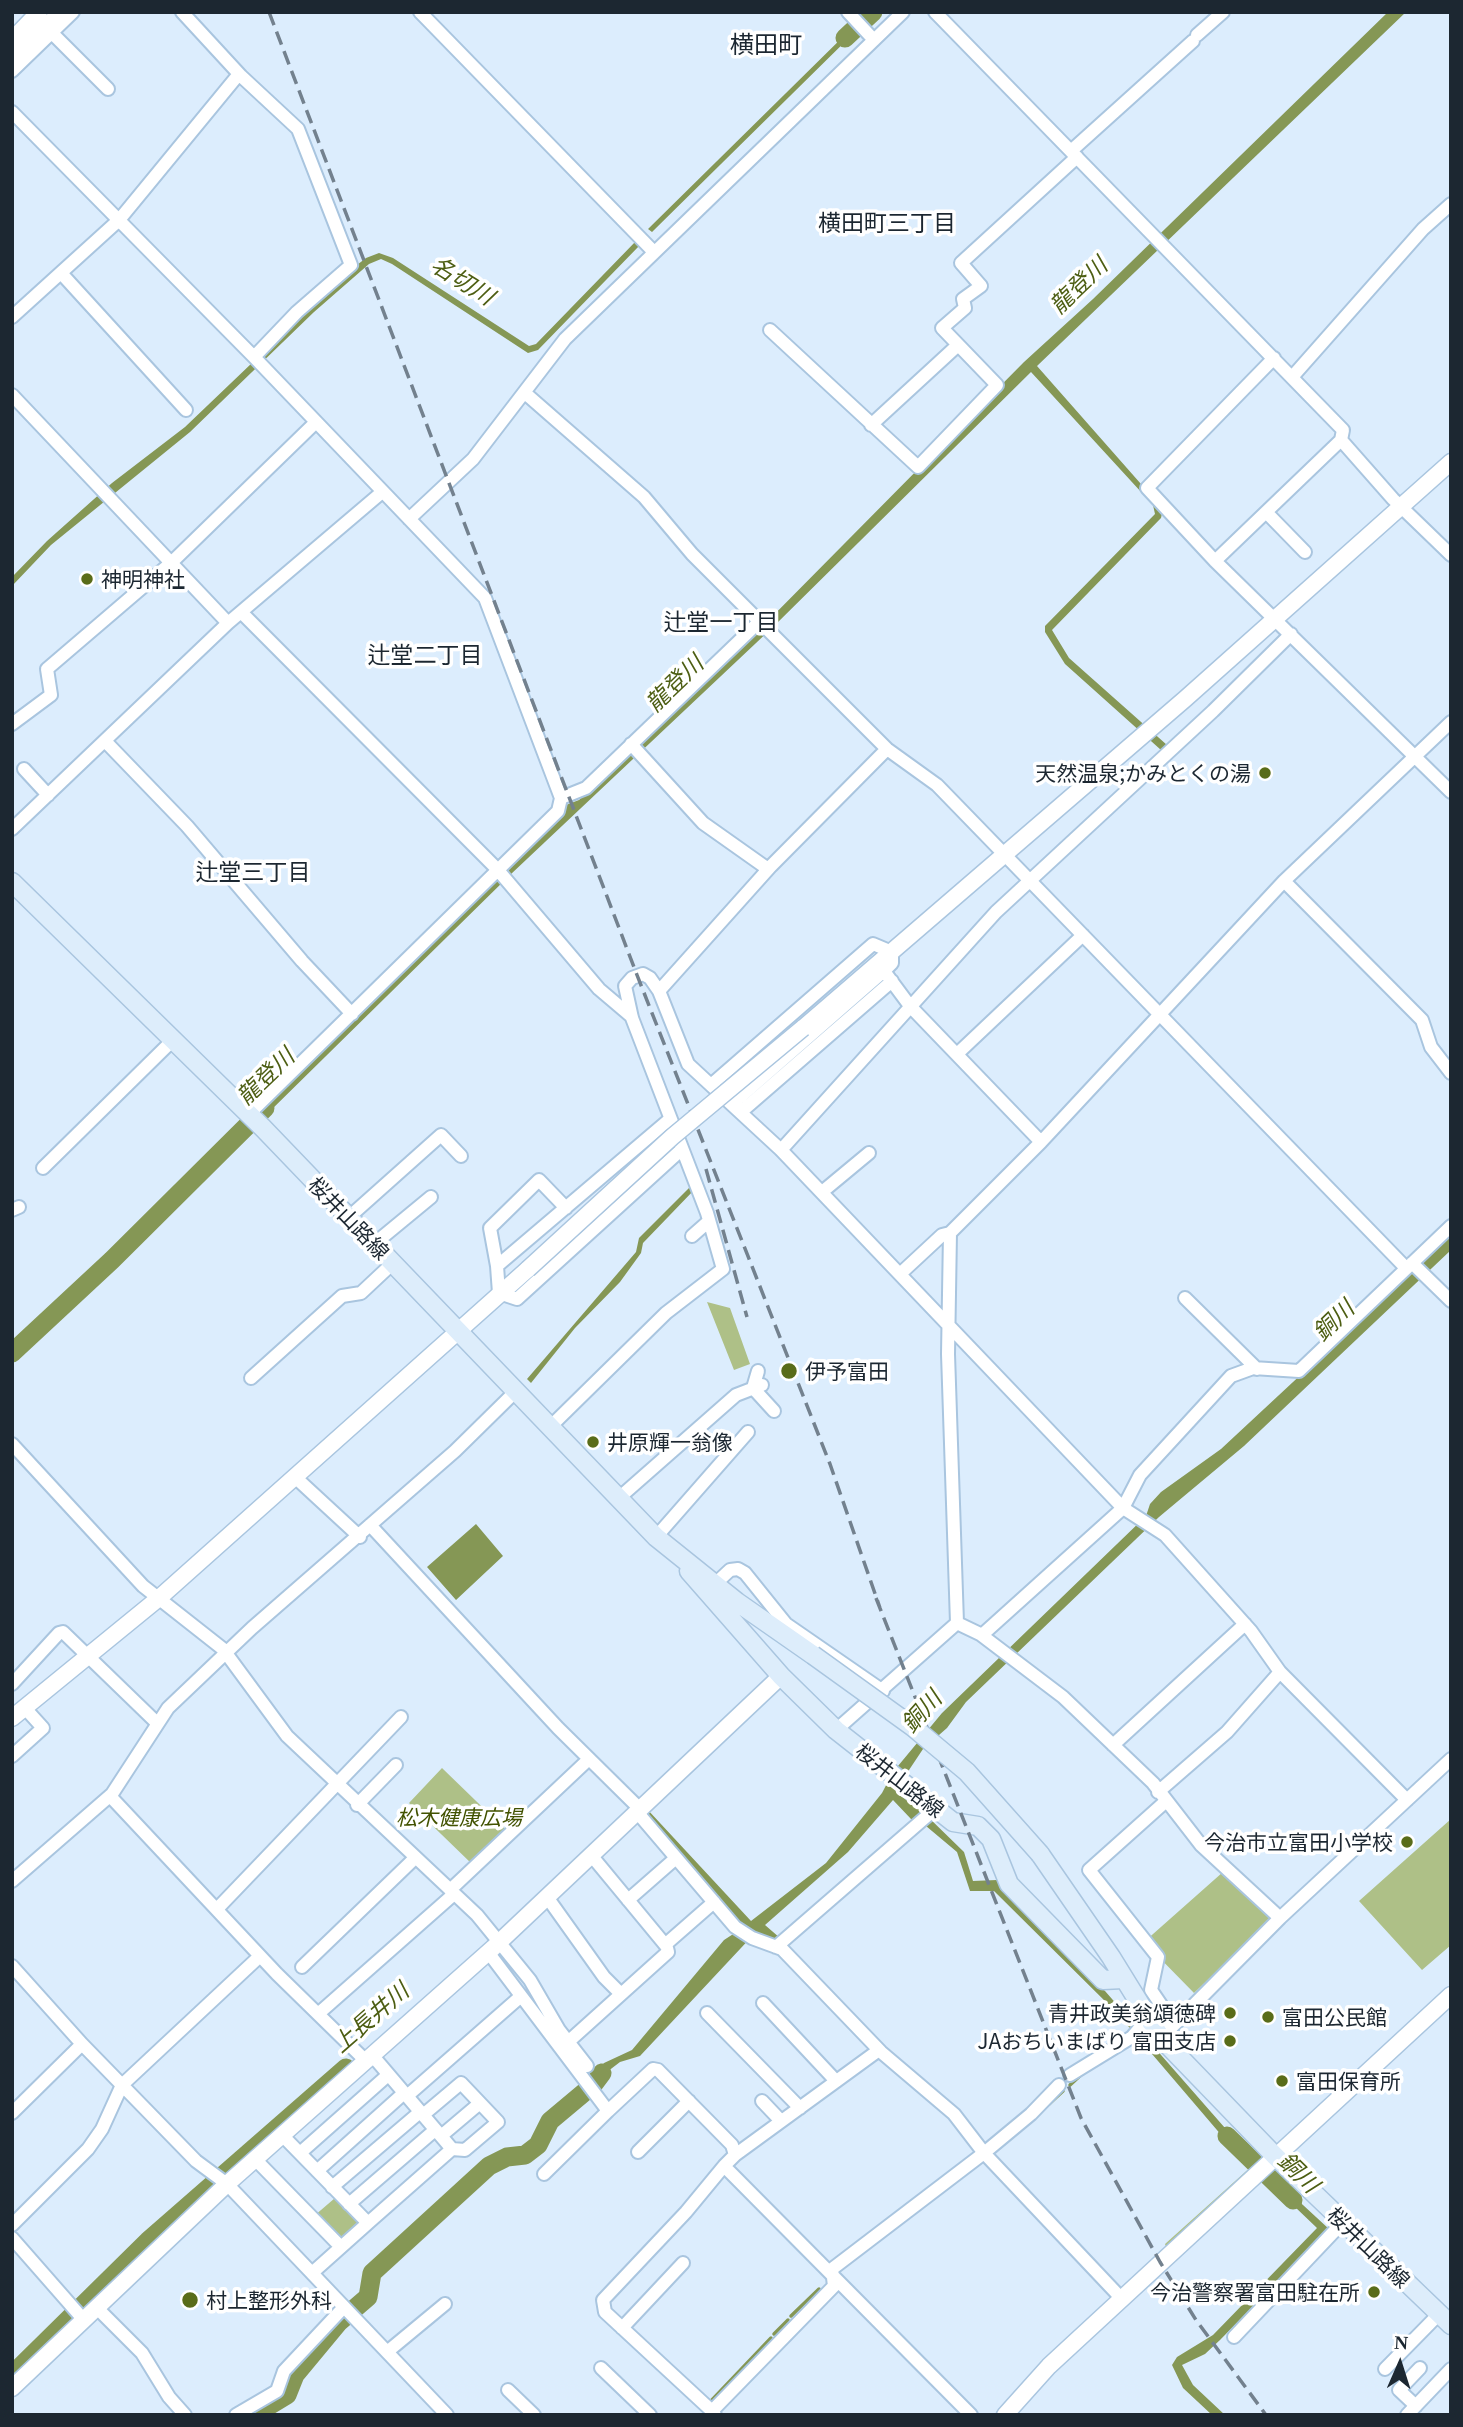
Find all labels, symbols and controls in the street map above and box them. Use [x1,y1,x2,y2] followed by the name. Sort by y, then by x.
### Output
[730,30,802,58] district label: 横田町
[818,208,956,236] district label: 横田町三丁目
[426,250,500,310] water label: 名切川
[1044,251,1112,319] water label: 龍登川
[101,566,185,592] place label: 神明神社
[79,571,95,587] marker: 神明神社
[664,607,778,635] district label: 辻堂一丁目
[368,640,482,668] district label: 辻堂二丁目
[640,649,708,717] water label: 龍登川
[1035,760,1251,786] place label: 天然温泉;かみとくの湯
[1257,765,1273,781] marker: 天然温泉;かみとくの湯
[196,857,310,885] district label: 辻堂三丁目
[231,1042,299,1110] water label: 龍登川
[303,1171,395,1265] street label: 桜井山路線
[1307,1294,1359,1346] water label: 銅川
[805,1358,889,1384] place label: 伊予富田
[779,1361,799,1381] marker: 伊予富田
[607,1429,733,1455] place label: 井原輝一翁像
[585,1434,601,1450] marker: 井原輝一翁像
[895,1685,947,1737] water label: 銅川
[851,1738,949,1822] street label: 桜井山路線
[396,1804,522,1830] park label: 松木健康広場
[1204,1829,1393,1855] place label: 今治市立富田小学校
[1399,1834,1415,1850] marker: 今治市立富田小学校
[326,1976,414,2058] water label: 上長井川
[1048,2000,1216,2026] place label: 青井政美翁頌徳碑
[1282,2004,1387,2030] place label: 富田公民館
[1222,2005,1238,2021] marker: 青井政美翁頌徳碑
[1260,2009,1276,2025] marker: 富田公民館
[977,2028,1216,2054] place label: JAおちいまばり 富田支店
[1222,2033,1238,2049] marker: JAおちいまばり 富田支店
[1296,2068,1401,2094] place label: 富田保育所
[1274,2073,1290,2089] marker: 富田保育所
[1273,2146,1325,2198] water label: 銅川
[1322,2201,1416,2293] street label: 桜井山路線
[1150,2279,1360,2305] place label: 今治警察署富田駐在所
[1366,2284,1382,2300] marker: 今治警察署富田駐在所
[206,2287,332,2313] place label: 村上整形外科
[180,2290,200,2310] marker: 村上整形外科
[1365,2329,1435,2399] north arrow
[1394,2332,1409,2353] text: N

